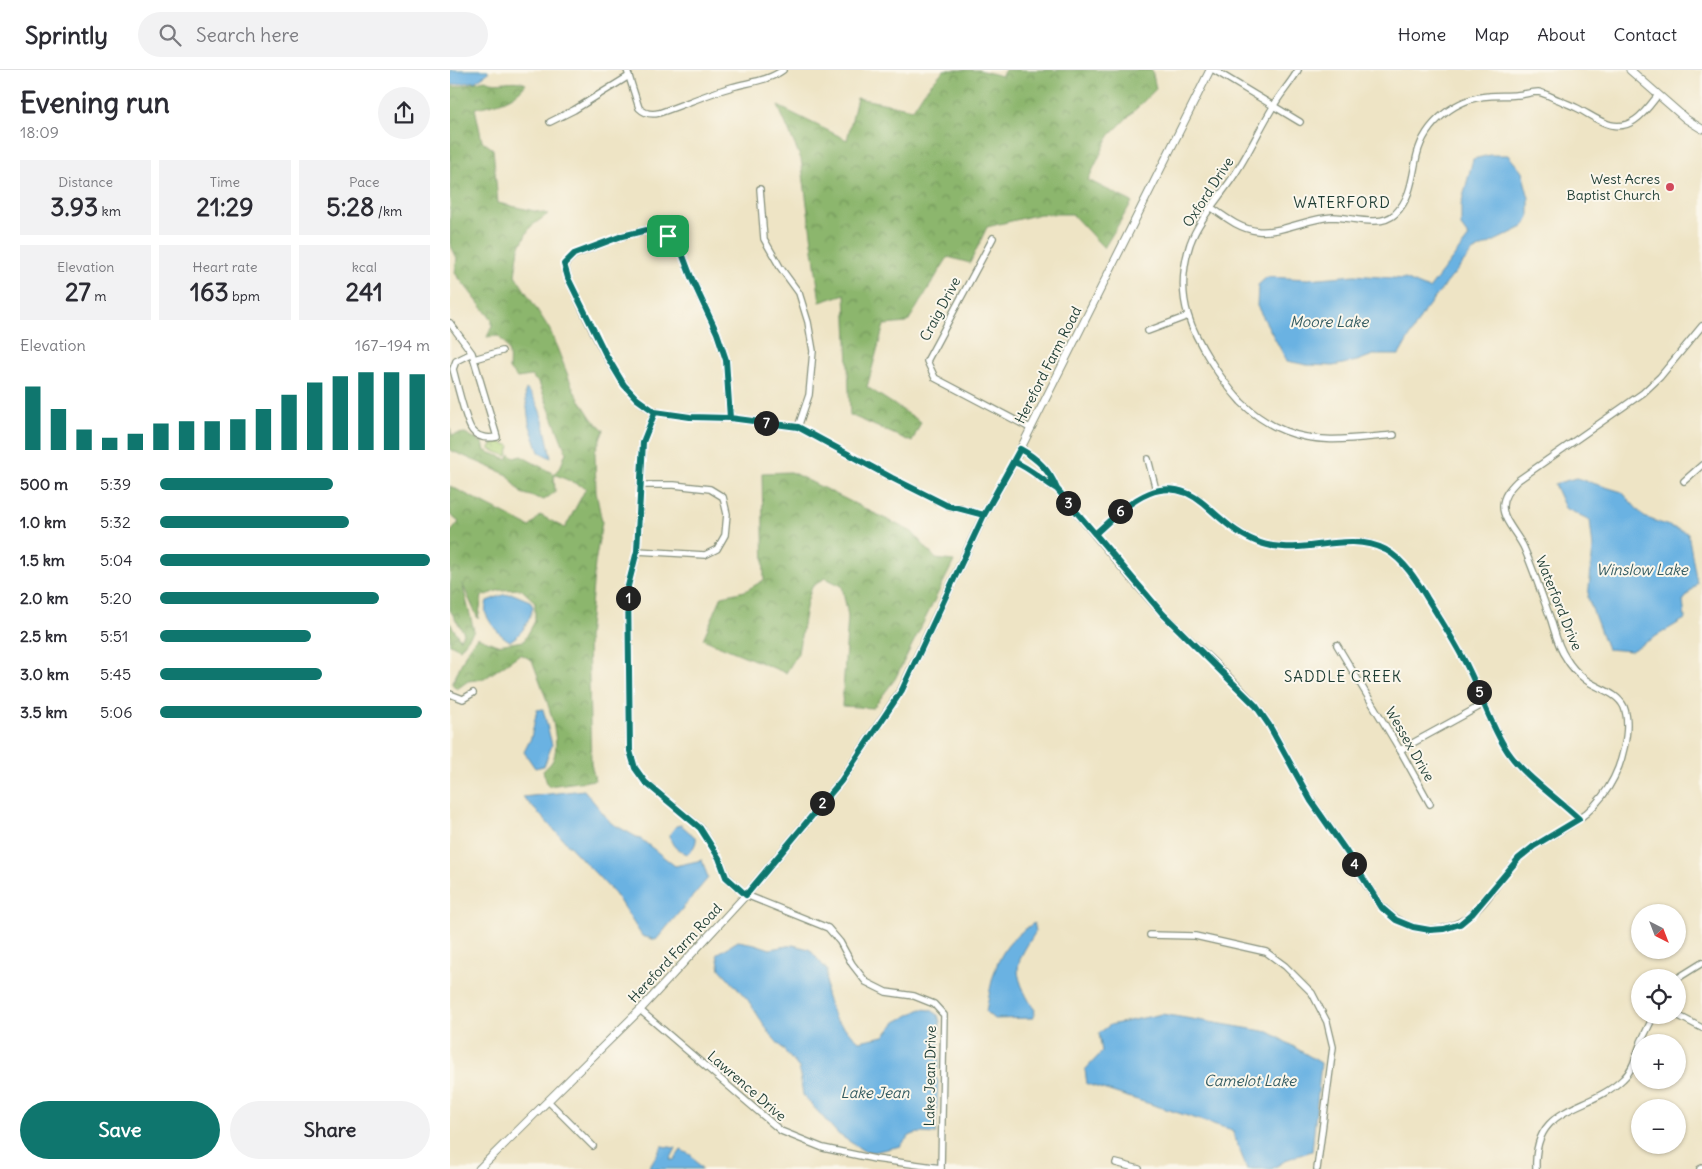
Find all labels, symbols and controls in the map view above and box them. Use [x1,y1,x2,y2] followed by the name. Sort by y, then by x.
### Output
[138,12,488,57] search box
[25,20,108,50] text: Sprintly
[156,21,184,49] icon: search
[196,23,299,47] text: Search here
[1398,23,1446,46] text: Home
[1474,23,1509,46] text: Map
[1537,23,1585,46] text: About
[1613,23,1677,46] text: Contact
[20,85,170,121] text: Evening run
[378,87,430,139] button: share
[20,122,59,142] text: 18:09
[1179,153,1237,231] street label: Oxford Drive
[1566,170,1660,204] place label: West Acres Baptist Church
[58,173,113,191] text: Distance
[210,173,240,191] text: Time
[349,173,380,191] text: Pace
[1664,181,1676,193] marker: West Acres Baptist Church
[50,191,98,223] text: 3.93
[196,191,254,223] text: 21:29
[326,191,374,223] text: 5:28
[1293,193,1391,212] district label: WATERFORD
[98,202,121,220] text: km
[374,202,402,220] text: /km
[647,215,689,257] pin
[654,222,682,250] icon: arrive
[57,258,114,276] text: Elevation
[193,258,257,276] text: Heart rate
[352,258,377,276] text: kcal
[916,274,964,344] street label: Craig Drive
[65,276,91,308] text: 27
[190,276,229,308] text: 163
[346,276,383,308] text: 241
[91,287,106,305] text: m
[229,287,260,305] text: bpm
[1011,303,1085,427] street label: Hereford Farm Road
[1290,312,1369,331] water label: Moore Lake
[20,335,86,355] text: Elevation
[355,335,430,355] text: 167–194 m
[754,410,778,436] pin: 7
[763,414,770,432] text: 7
[20,474,68,494] text: 500 m
[100,474,131,494] text: 5:39
[1056,490,1080,516] pin: 3
[1065,494,1072,512] text: 3
[1108,498,1132,524] pin: 6
[1116,502,1125,520] text: 6
[20,512,66,532] text: 1.0 km
[100,512,131,532] text: 5:32
[20,550,65,570] text: 1.5 km
[100,550,133,570] text: 5:04
[1532,553,1586,653] street label: Waterford Drive
[1596,560,1689,579] water label: Winslow Lake
[616,586,640,610] pin: 1
[20,588,69,608] text: 2.0 km
[100,588,132,608] text: 5:20
[626,589,631,607] text: 1
[20,626,67,646] text: 2.5 km
[100,626,128,646] text: 5:51
[20,664,69,684] text: 3.0 km
[100,664,131,684] text: 5:45
[1284,667,1402,686] district label: SADDLE CREEK
[1466,680,1492,704] pin: 5
[1475,683,1484,701] text: 5
[20,702,68,722] text: 3.5 km
[100,702,133,722] text: 5:06
[1381,703,1439,785] street label: Wessex Drive
[810,790,834,816] pin: 2
[819,794,826,812] text: 2
[1342,852,1366,876] pin: 4
[1350,855,1359,873] text: 4
[624,900,726,1006] street label: Hereford Farm Road
[1631,904,1686,959] north arrow
[1631,904,1686,1154] map controls
[1631,969,1686,1024] button: locate
[920,1026,940,1126] street label: Lake Jean Drive
[1631,1034,1686,1089] button: +
[704,1047,790,1125] street label: Lawrence Drive
[1204,1071,1297,1090] water label: Camelot Lake
[841,1083,910,1102] water label: Lake Jean
[1631,1099,1686,1154] button: −
[20,1101,220,1159] button: Save
[230,1101,430,1159] button: Share

